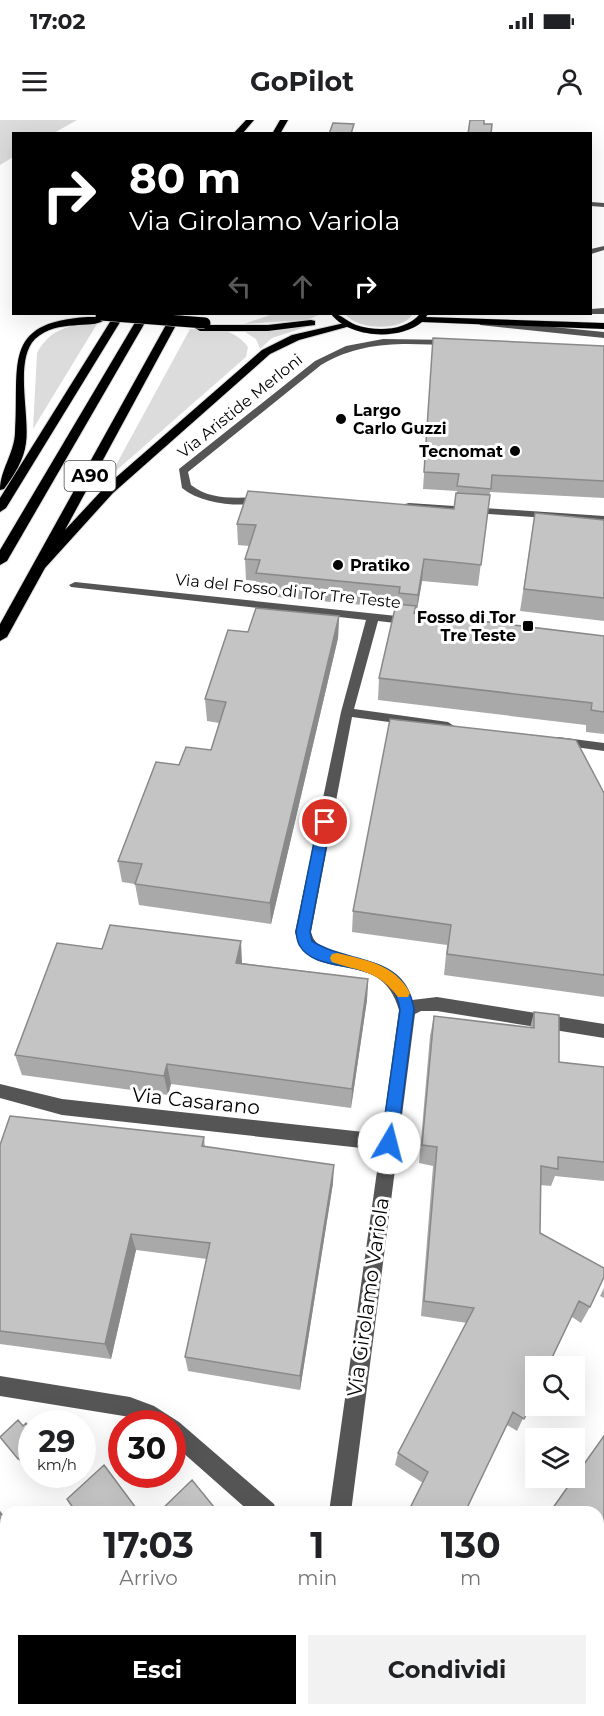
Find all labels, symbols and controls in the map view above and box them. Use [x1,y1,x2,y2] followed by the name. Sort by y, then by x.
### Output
[30,8,85,35] text: 17:02
[18,65,51,98] icon: menu
[250,65,354,98] text: GoPilot
[553,65,586,98] icon: person
[129,152,241,204] text: 80 m
[30,156,108,234] icon: right
[129,204,400,237] text: Via Girolamo Variola
[223,270,256,303] icon: left
[286,270,319,303] icon: ahead
[349,270,382,303] icon: right
[174,350,306,462] street label: Via Aristide Merloni
[353,401,447,438] place label: Largo Carlo Guzzi
[334,412,348,426] marker: Largo Carlo Guzzi
[419,442,503,461] place label: Tecnomat
[508,444,522,458] marker: Tecnomat
[64,461,116,491] road number: A90
[350,556,410,575] place label: Pratiko
[331,558,345,572] marker: Pratiko
[174,570,402,612] street label: Via del Fosso di Tor Tre Teste
[417,608,516,645] place label: Fosso di Tor Tre Teste
[521,619,535,633] marker: Fosso di Tor Tre Teste
[299,796,350,847] pin
[308,805,341,838] icon: arrive
[131,1082,261,1120] street label: Via Casarano
[357,1111,421,1175] position arrow
[342,1196,394,1398] street label: Via Girolamo Variola
[525,1356,585,1488] map controls
[525,1356,585,1416] button: search
[108,1410,186,1488] speed limit sign: 30
[39,1423,75,1460] text: 29
[525,1428,585,1488] button: layers
[37,1455,77,1474] text: km/h
[103,1523,194,1567] text: 17:03
[310,1523,324,1567] text: 1
[441,1523,501,1567] text: 130
[119,1566,178,1590] text: Arrivo
[297,1566,337,1590] text: min
[460,1566,481,1590] text: m
[18,1635,296,1704] button: Esci
[308,1635,586,1704] button: Condividi

